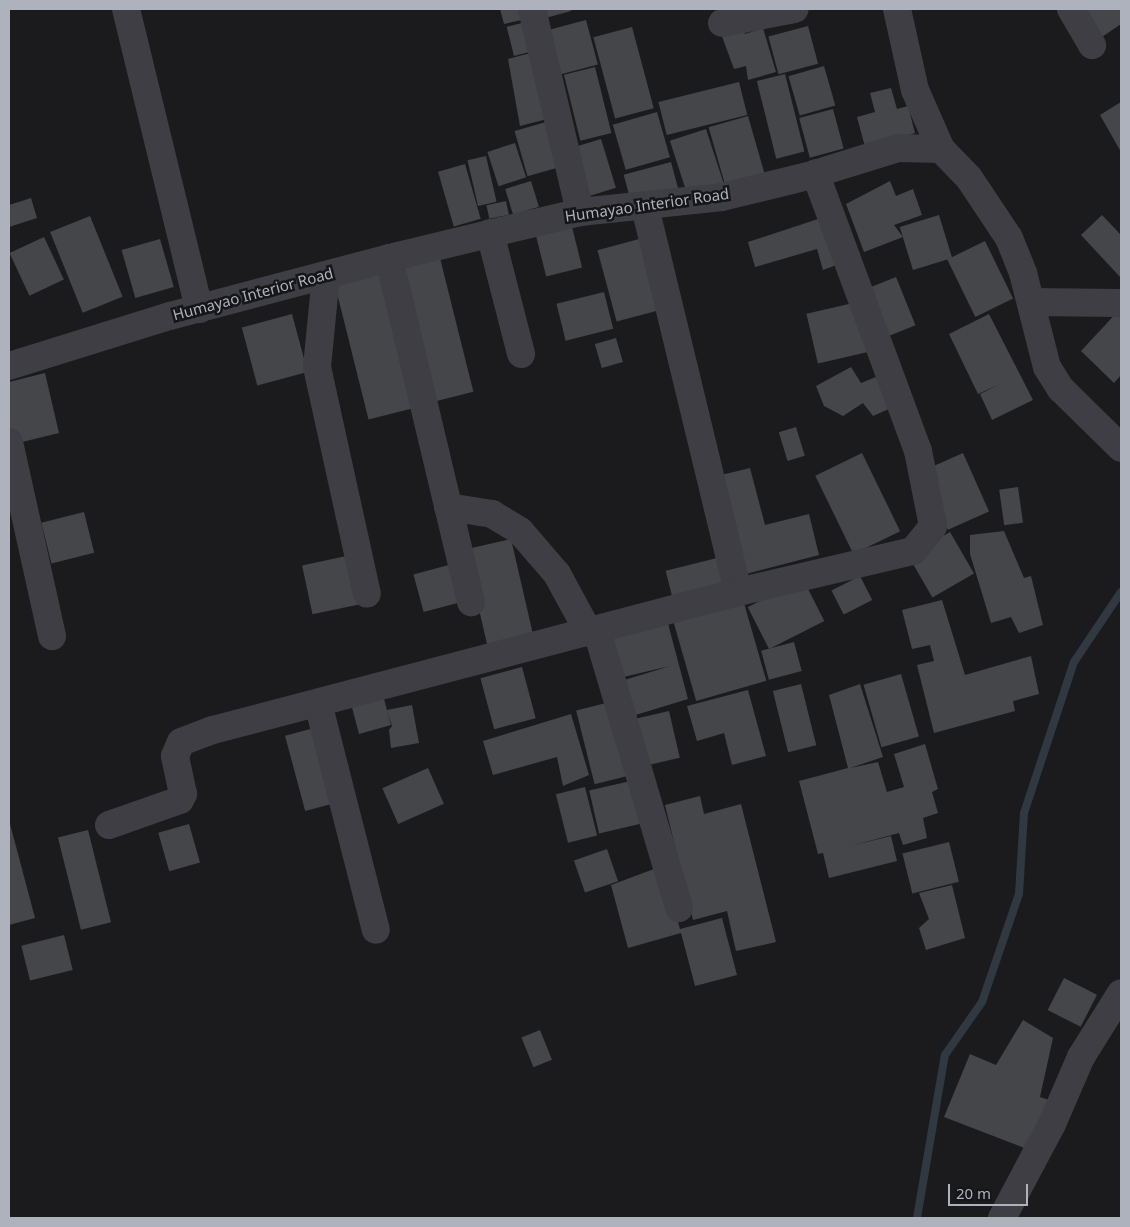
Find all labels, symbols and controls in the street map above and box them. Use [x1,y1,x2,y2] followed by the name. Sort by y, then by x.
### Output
[564,185,730,225] street label: Humayao Interior Road
[171,264,335,324] street label: Humayao Interior Road
[950,1174,1030,1206] scale bar
[956,1183,991,1203] text: 20 m

